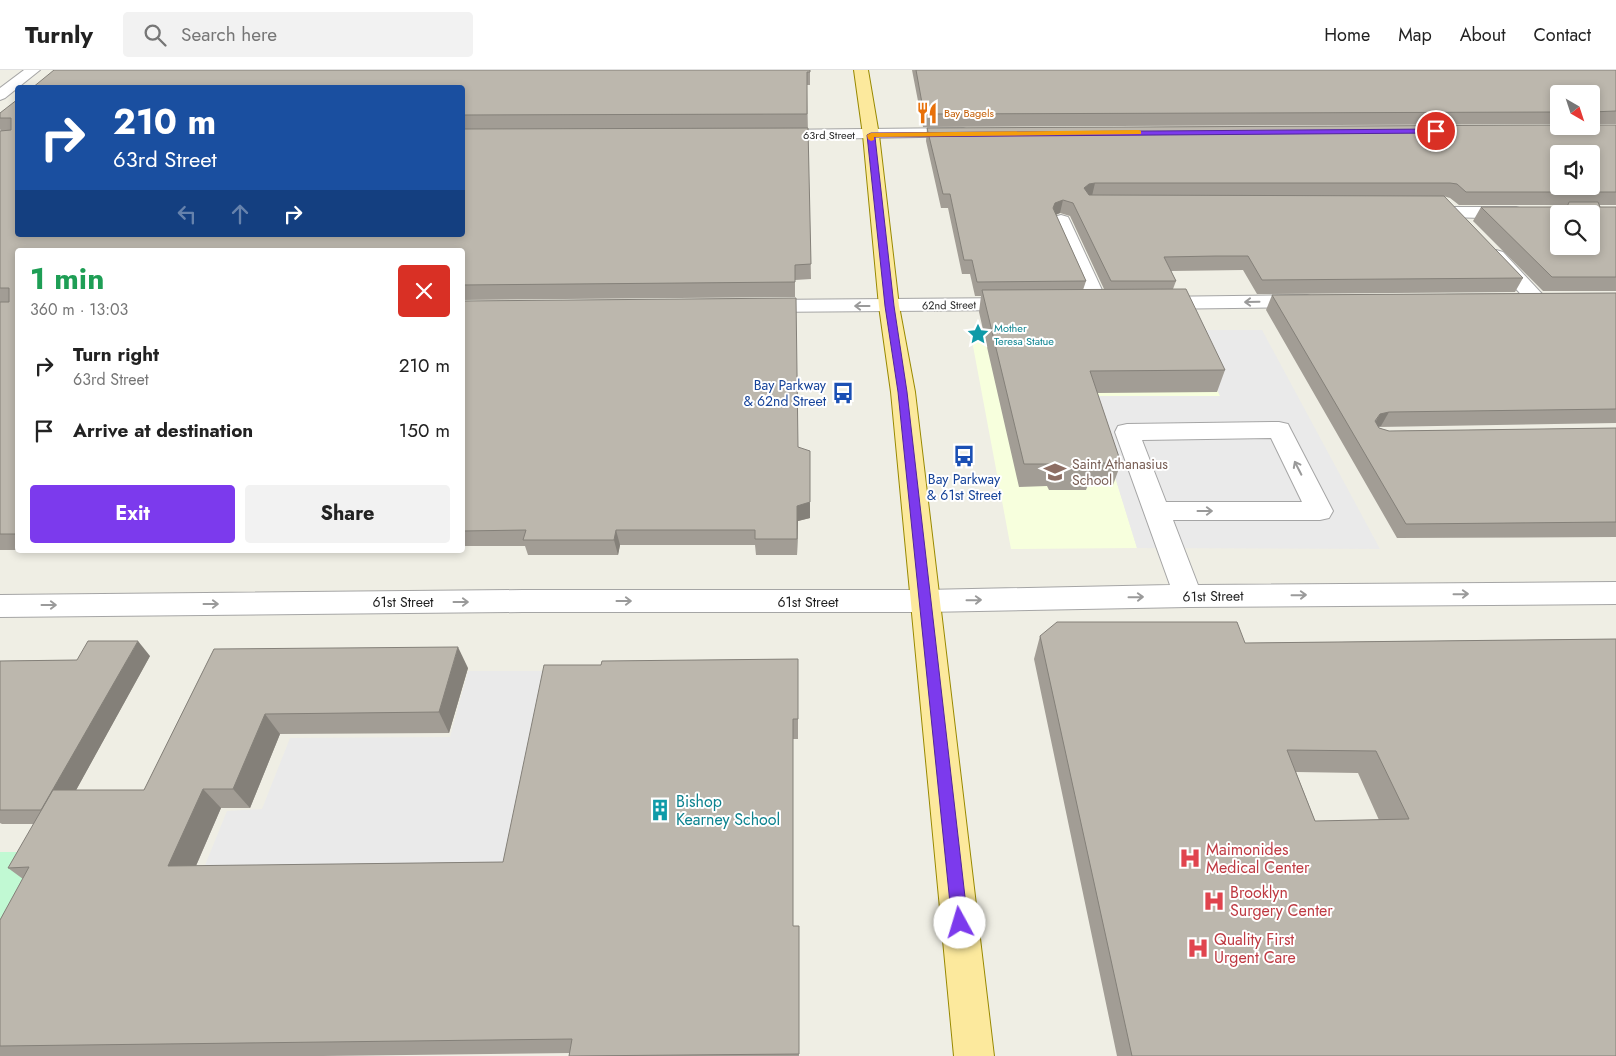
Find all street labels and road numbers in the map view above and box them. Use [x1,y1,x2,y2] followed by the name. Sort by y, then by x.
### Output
[803,127,855,143] street label: 63rd Street
[922,297,977,313] street label: 62nd Street
[1182,585,1244,607] street label: 61st Street
[373,592,434,612] street label: 61st Street
[778,592,839,612] street label: 61st Street

